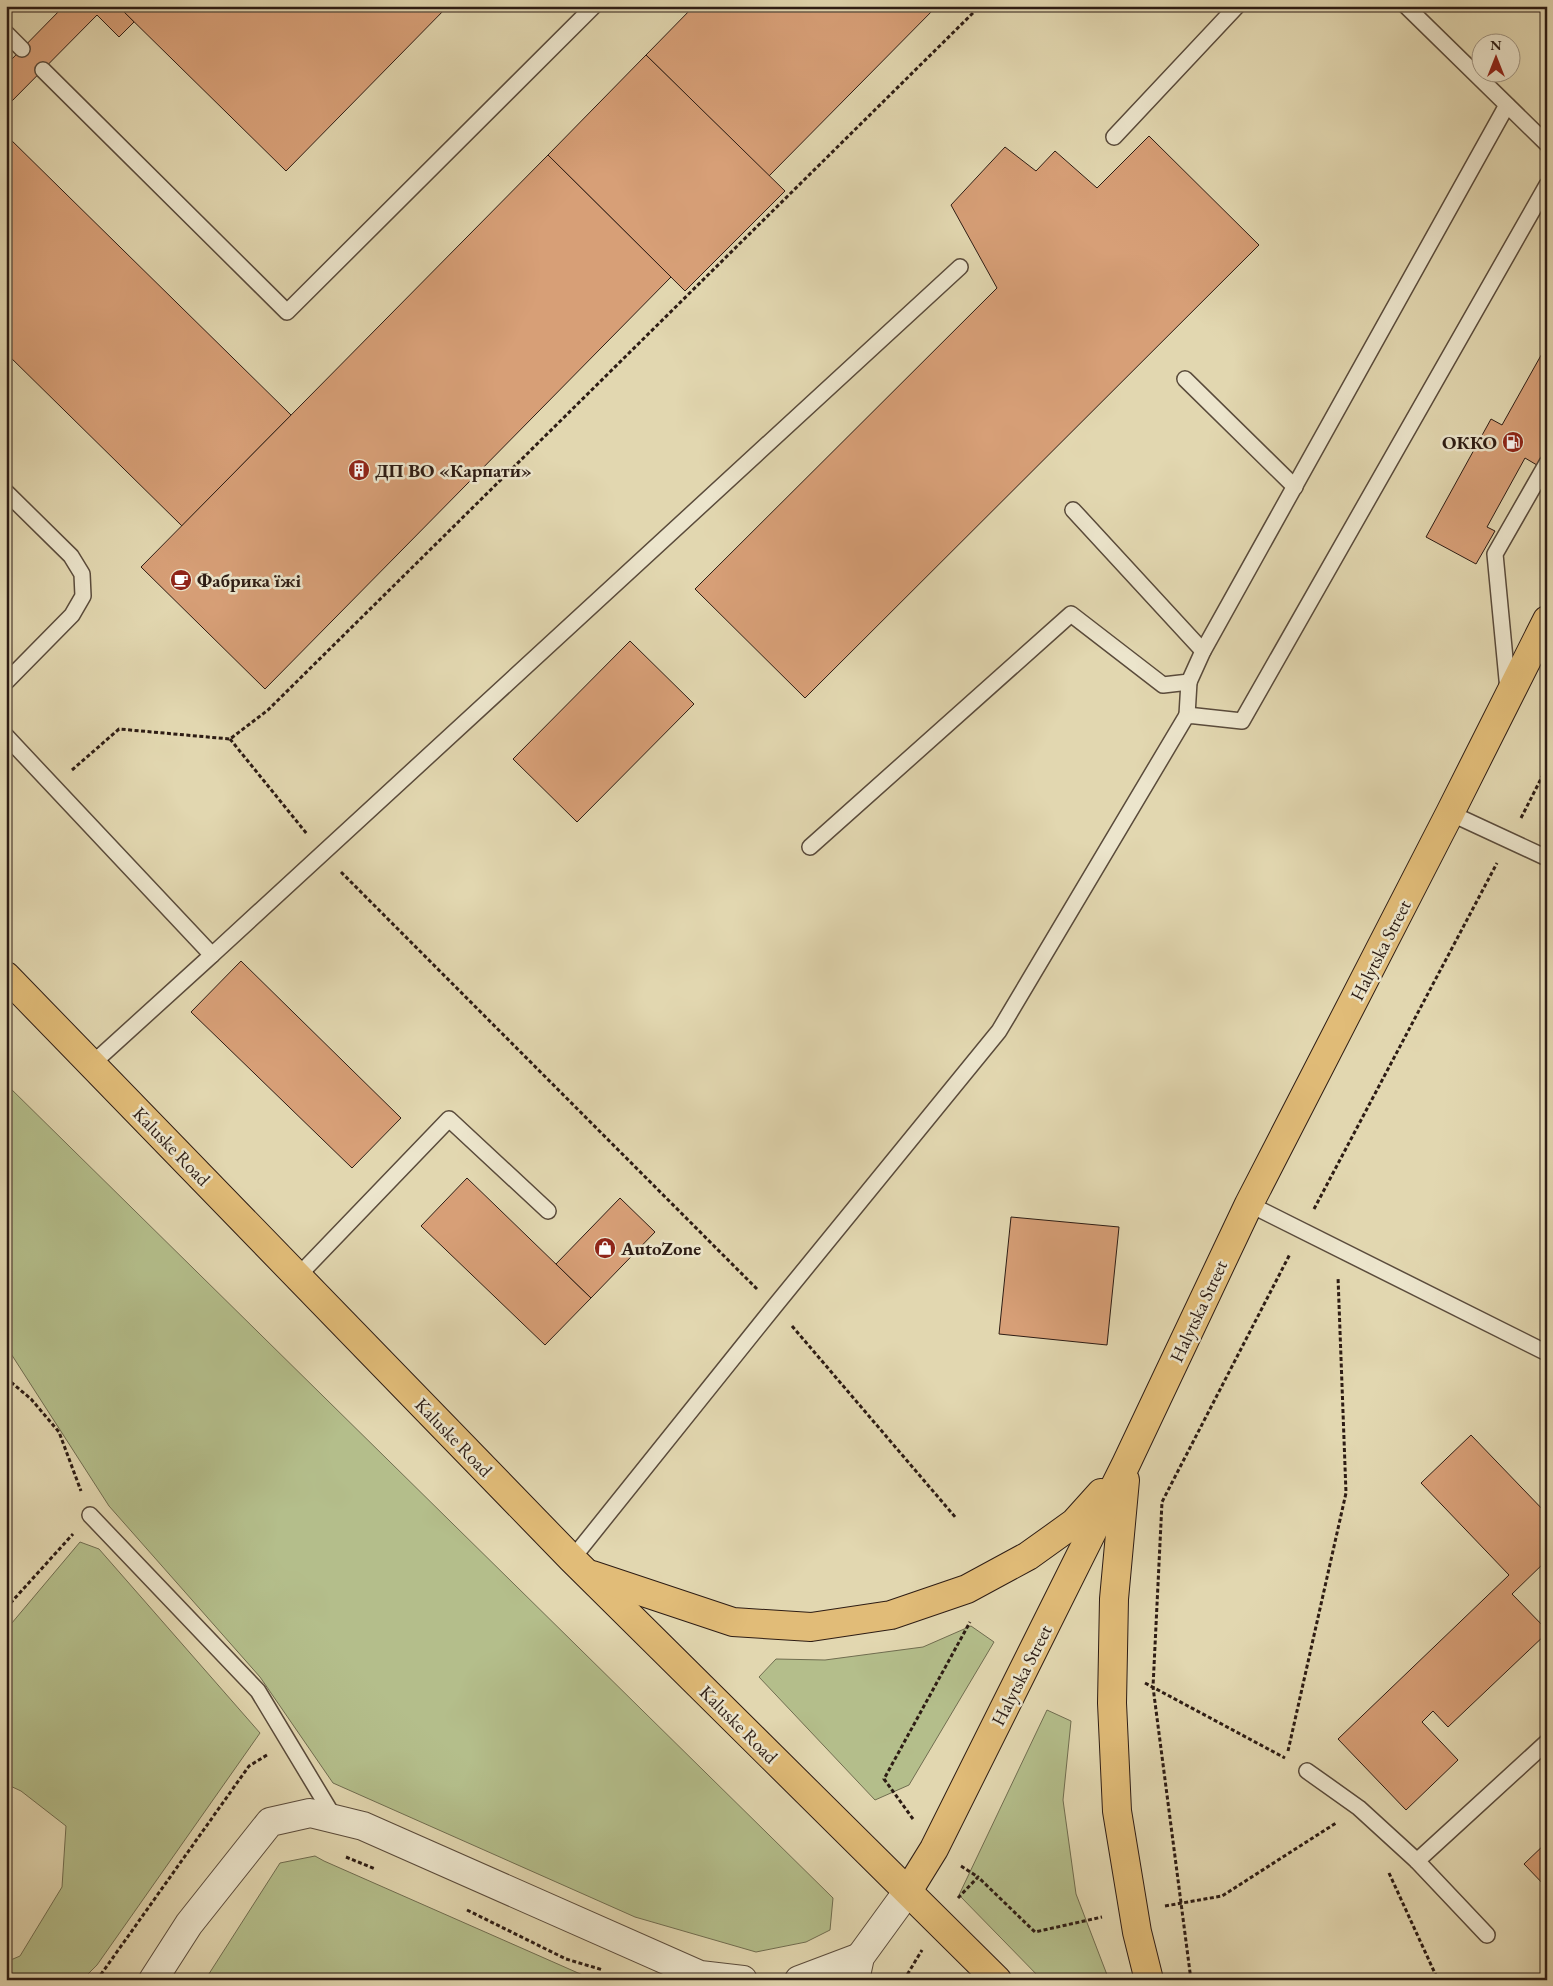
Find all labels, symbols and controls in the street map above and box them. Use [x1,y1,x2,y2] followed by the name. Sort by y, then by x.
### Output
[1470,32,1520,82] north arrow
[1490,36,1502,54] text: N
[1442,430,1497,455] place label: ОККО
[1501,430,1525,454] fuel station icon: ОККО
[347,458,371,482] building icon: ДП ВО «Карпати»
[375,458,532,483] place label: ДП ВО «Карпати»
[169,568,193,592] cafe icon: Фабрика їжі
[197,568,301,593] place label: Фабрика їжі
[1344,896,1417,1005] street label: Halytska Street
[128,1101,216,1192] street label: Kaluske Road
[593,1236,617,1260] shop icon: AutoZone
[620,1236,701,1261] place label: AutoZone
[1164,1256,1233,1366] street label: Halytska Street
[410,1392,498,1483] street label: Kaluske Road
[985,1621,1058,1730] street label: Halytska Street
[694,1680,784,1769] street label: Kaluske Road

